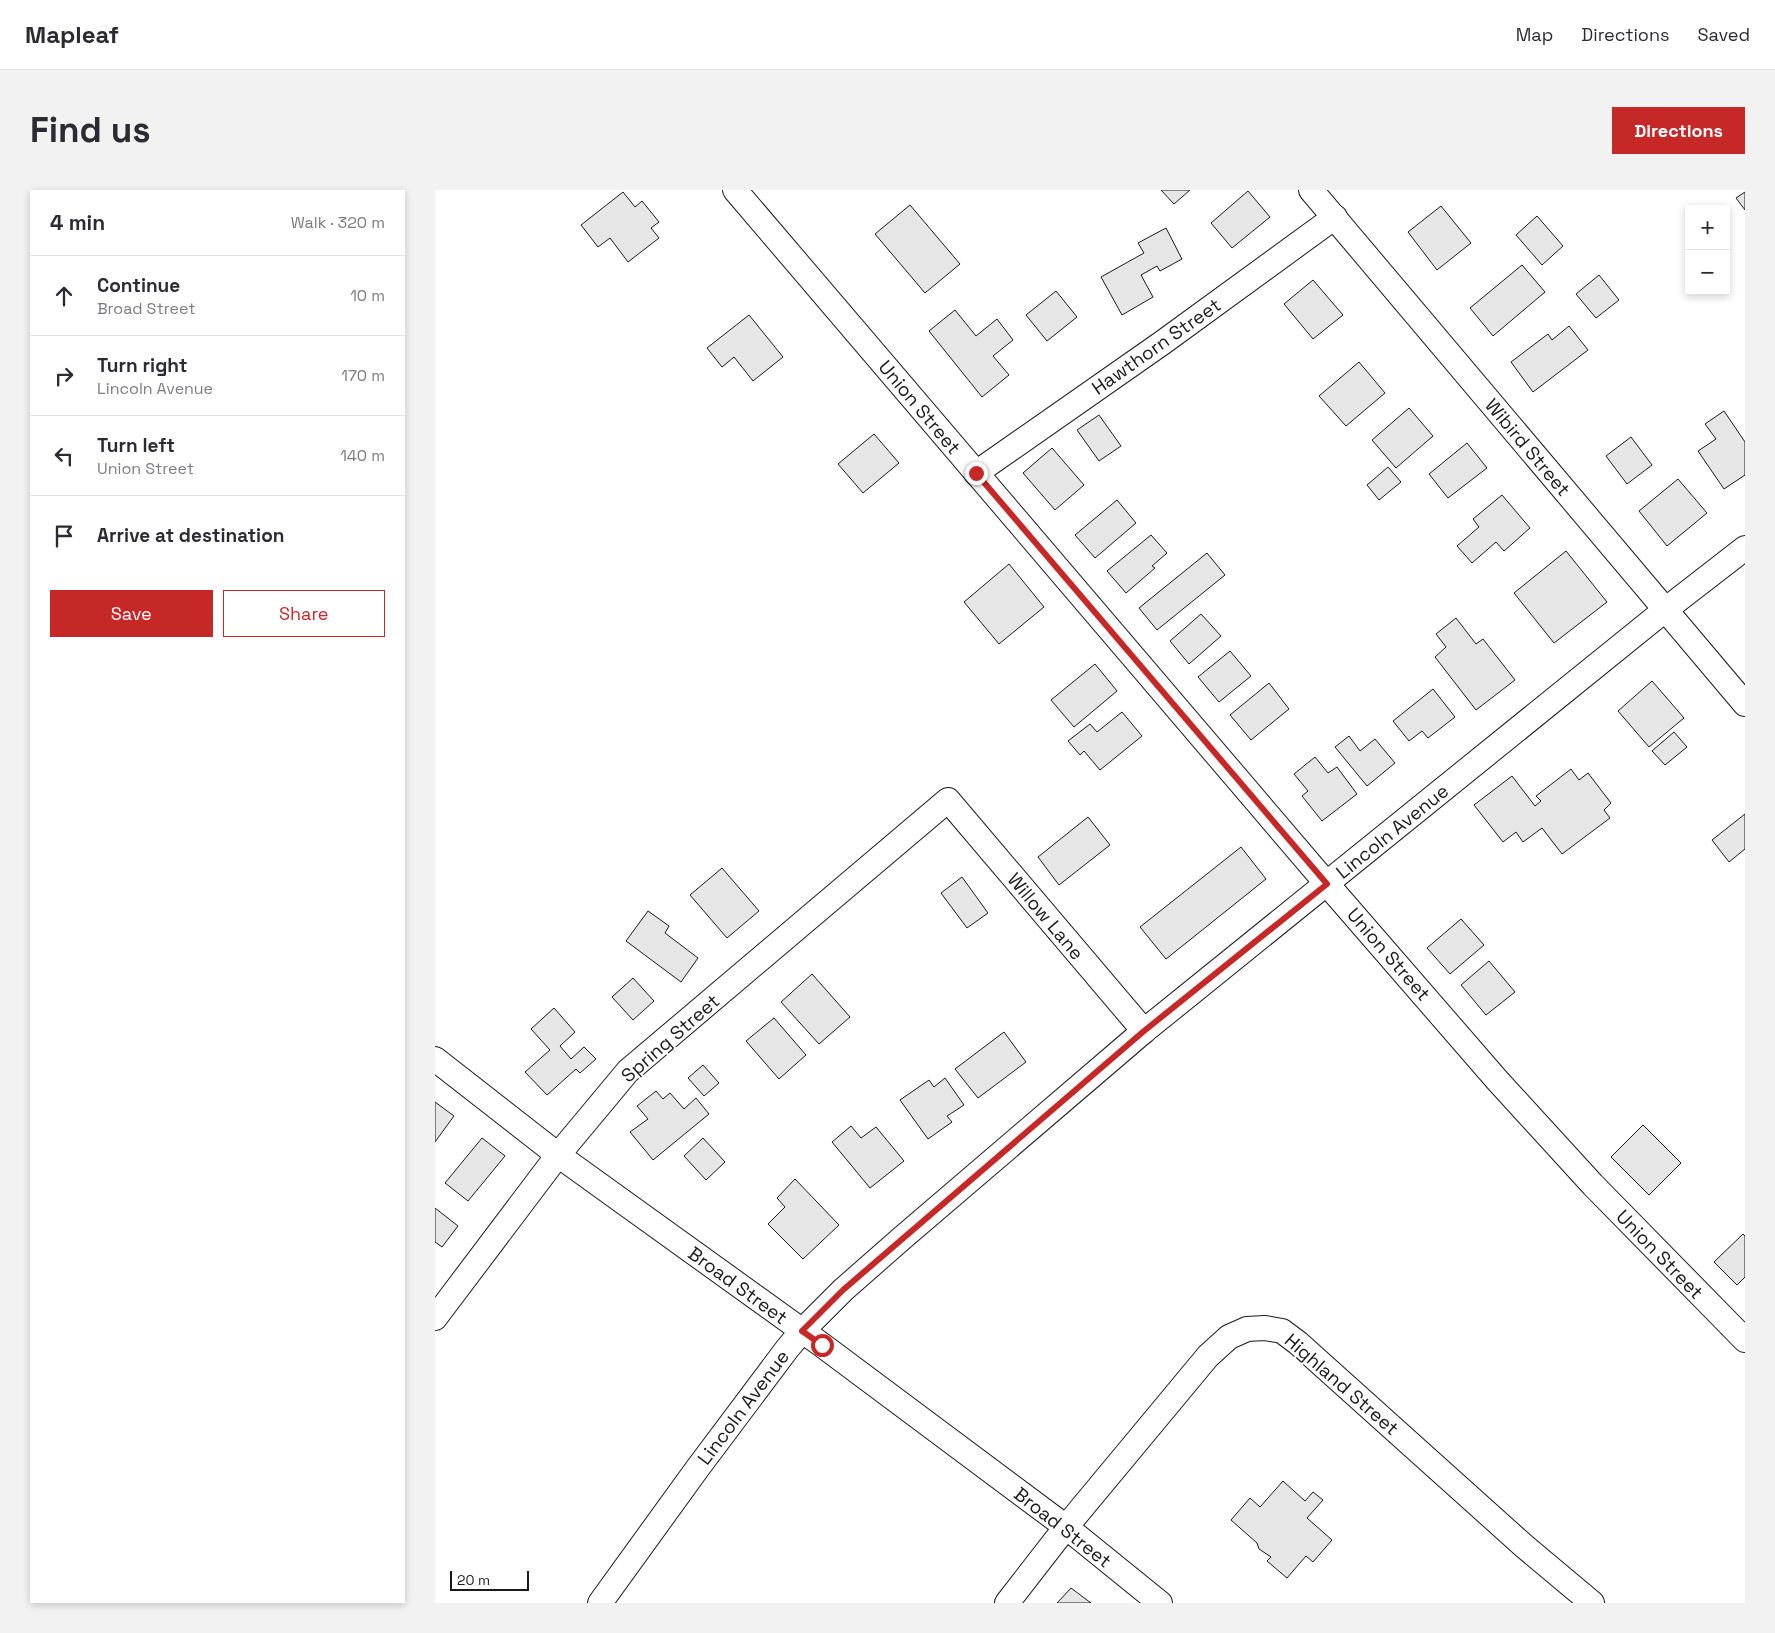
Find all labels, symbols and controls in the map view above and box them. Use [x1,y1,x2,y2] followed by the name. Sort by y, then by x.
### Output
[25,19,119,50] text: Mapleaf
[1516,23,1553,46] text: Map
[1581,23,1670,46] text: Directions
[1698,23,1750,46] text: Saved
[1612,107,1745,154] button: Directions
[30,108,151,152] text: Find us
[1685,205,1730,295] map controls
[1685,205,1730,250] button: +
[50,209,105,236] text: 4 min
[291,212,385,233] text: Walk · 320 m
[1685,250,1730,295] button: −
[97,273,180,298] text: Continue
[50,282,78,310] icon: ahead
[350,285,385,306] text: 10 m
[1087,292,1226,400] street label: Hawthorn Street
[97,298,196,319] text: Broad Street
[97,353,187,378] text: Turn right
[873,355,966,460] street label: Union Street
[50,362,78,390] icon: right
[341,365,385,386] text: 170 m
[97,378,213,399] text: Lincoln Avenue
[1479,393,1576,501] street label: Wibird Street
[97,433,175,458] text: Turn left
[50,442,78,470] icon: left
[340,445,385,466] text: 140 m
[97,458,194,479] text: Union Street
[965,462,988,485] route end
[50,522,78,550] icon: arrive
[97,523,285,548] text: Arrive at destination
[50,590,213,637] button: Save
[223,590,385,637] button: Share
[1331,778,1454,884] street label: Lincoln Avenue
[1002,868,1089,965] street label: Willow Lane
[1341,903,1436,1006] street label: Union Street
[616,989,725,1088] street label: Spring Street
[1611,1204,1709,1304] street label: Union Street
[683,1241,792,1330] street label: Broad Street
[1279,1328,1404,1441] street label: Highland Street
[811,1334,834,1357] route start
[692,1345,795,1470] street label: Lincoln Avenue
[1009,1482,1116,1573] street label: Broad Street
[450,1568,529,1591] scale bar
[457,1571,490,1589] text: 20 m

